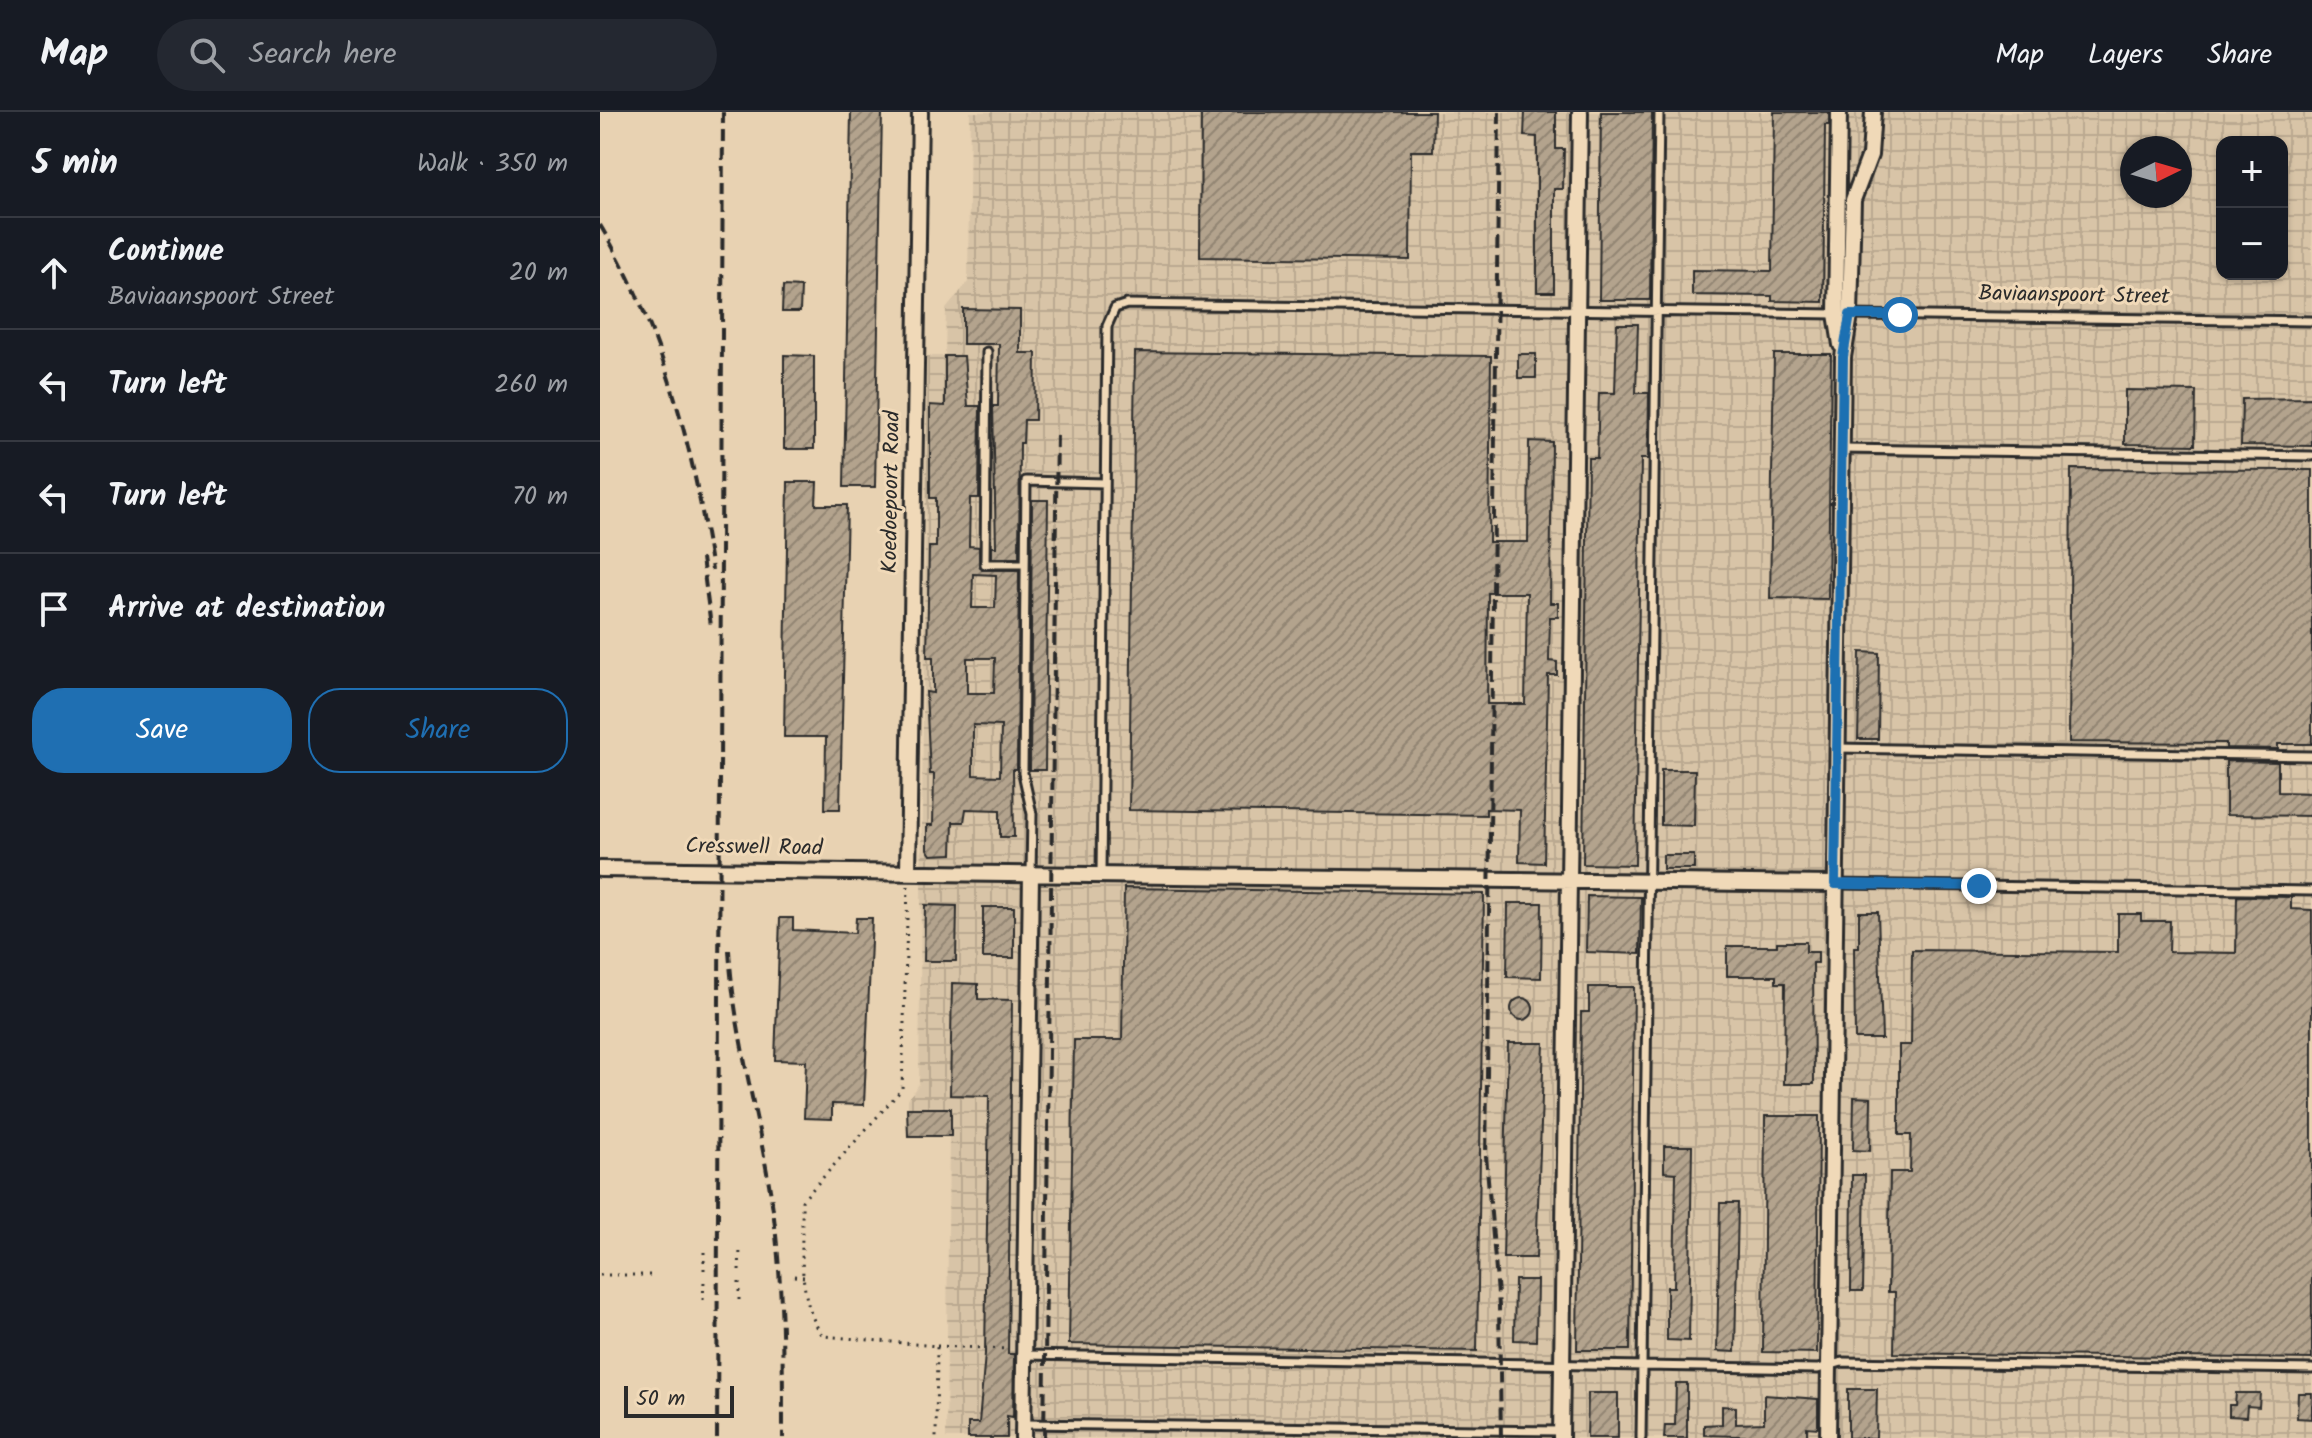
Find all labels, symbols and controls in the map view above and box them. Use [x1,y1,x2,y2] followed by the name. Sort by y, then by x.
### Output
[157,19,717,91] search box
[40,25,109,85] text: Map
[249,31,396,79] text: Search here
[185,33,229,77] icon: search
[1995,33,2044,78] text: Map
[2088,33,2163,78] text: Layers
[2207,33,2272,78] text: Share
[2120,136,2192,208] north arrow
[2216,136,2288,280] map controls
[2216,136,2288,208] button: +
[32,137,118,191] text: 5 min
[417,143,568,185] text: Walk · 350 m
[2216,208,2288,280] button: −
[108,228,224,276] text: Continue
[32,251,76,295] icon: ahead
[509,252,568,294] text: 20 m
[108,276,334,318] text: Baviaanspoort Street
[1978,277,2170,315] street label: Baviaanspoort Street
[1882,297,1918,333] route start
[108,361,227,409] text: Turn left
[32,363,76,407] icon: left
[494,364,568,406] text: 260 m
[873,409,911,574] street label: Koedoepoort Road
[108,473,227,521] text: Turn left
[32,475,76,519] icon: left
[512,476,568,518] text: 70 m
[108,585,385,633] text: Arrive at destination
[32,587,76,631] icon: arrive
[32,688,292,773] button: Save
[308,688,568,773] button: Share
[685,829,824,867] street label: Cresswell Road
[1961,868,1997,904] route end
[624,1382,734,1418] scale bar
[636,1382,685,1417] text: 50 m

